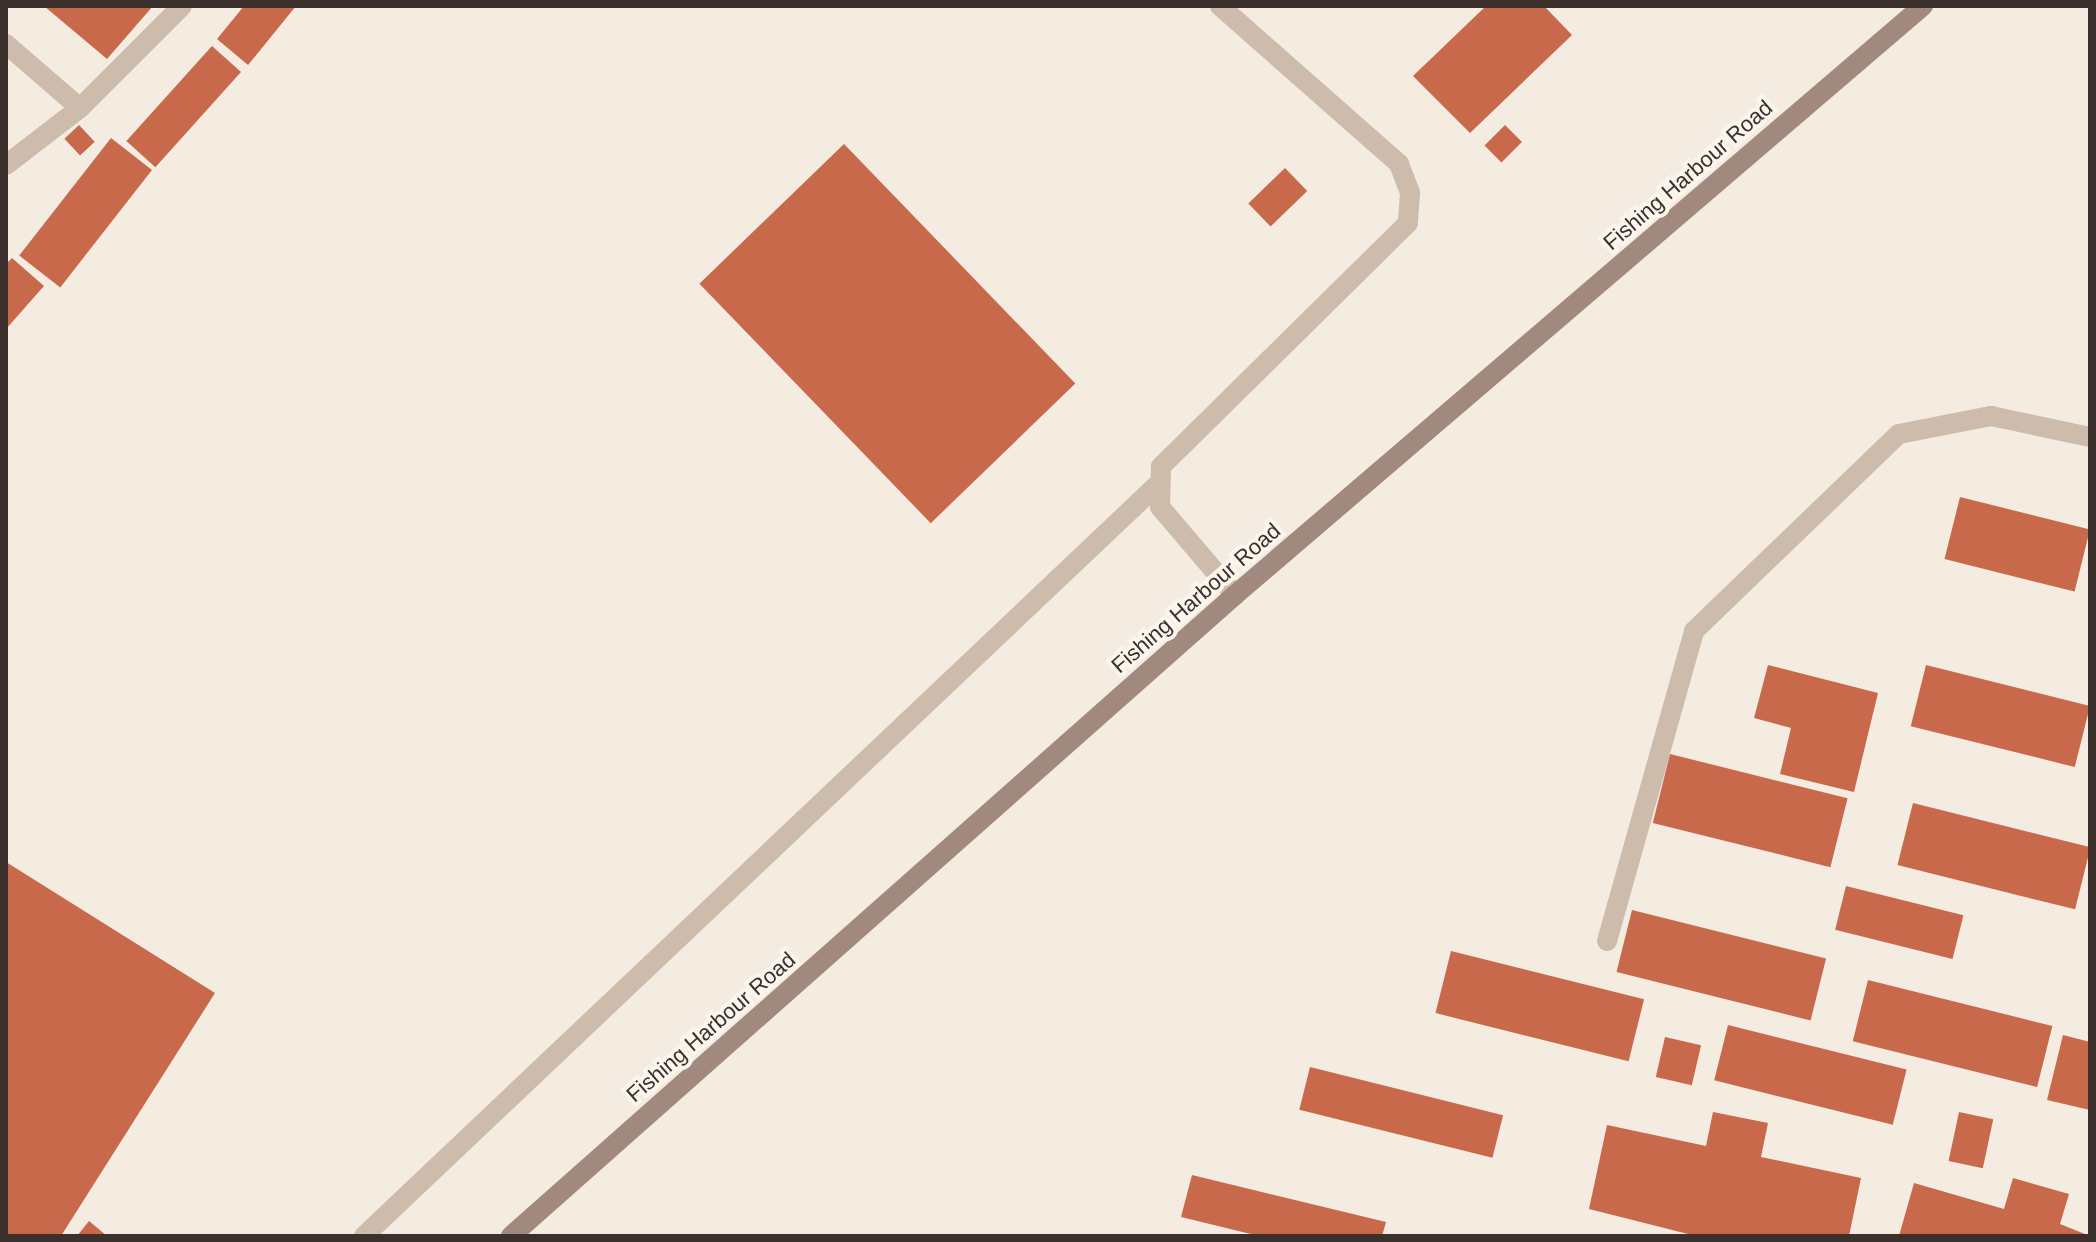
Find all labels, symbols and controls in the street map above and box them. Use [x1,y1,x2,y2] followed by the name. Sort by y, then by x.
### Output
[1598,94,1778,256] street label: Fishing Harbour Road
[1106,517,1286,679] street label: Fishing Harbour Road
[621,946,801,1108] street label: Fishing Harbour Road

